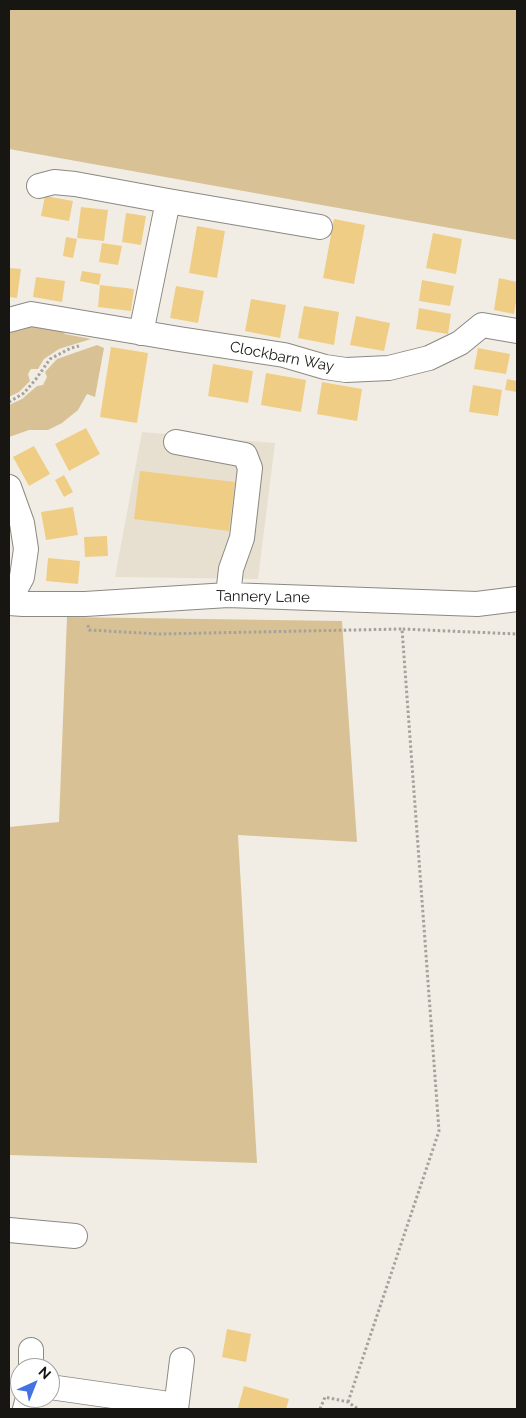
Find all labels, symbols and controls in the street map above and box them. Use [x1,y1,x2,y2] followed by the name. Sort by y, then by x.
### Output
[228,338,336,376] street label: Clockbarn Way
[216,587,310,607] street label: Tannery Lane
[10,1358,60,1408] north arrow
[35,1363,54,1382] text: N

